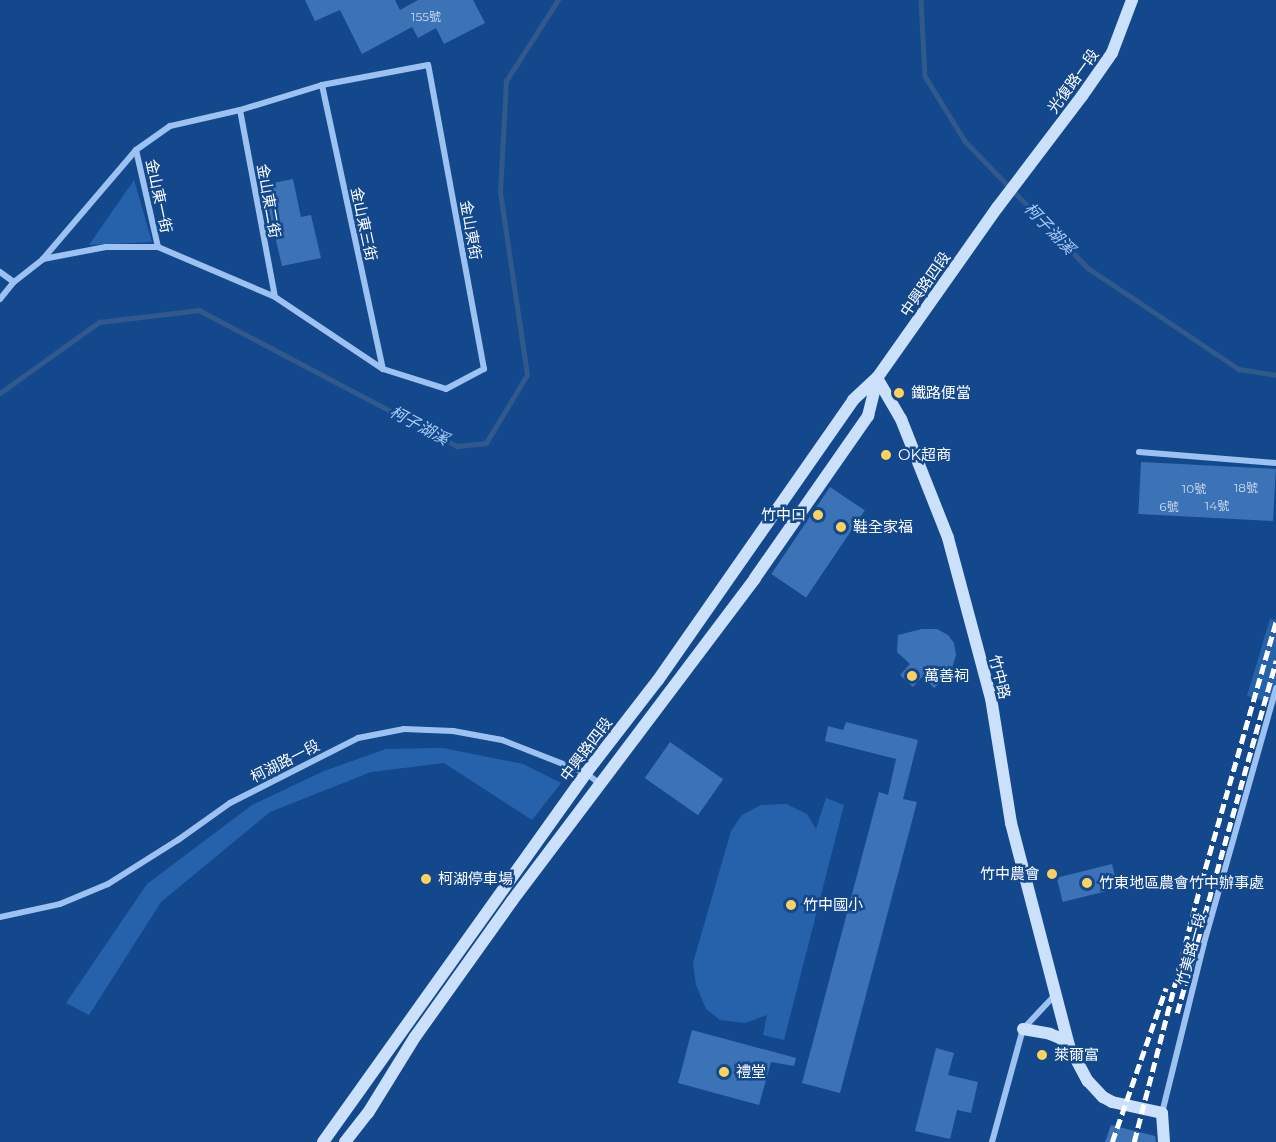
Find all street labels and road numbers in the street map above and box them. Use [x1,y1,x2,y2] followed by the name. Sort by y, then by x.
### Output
[1044,45,1102,117] street label: 光復路一段
[142,157,176,235] street label: 金山東一街
[254,163,284,239] street label: 金山東二街
[347,185,381,263] street label: 金山東三街
[457,199,485,261] street label: 金山東街
[896,248,954,320] street label: 中興路四段
[986,653,1014,701] street label: 竹中路
[556,714,616,784] street label: 中興路四段
[248,736,322,786] street label: 柯湖路一段
[1173,910,1209,988] street label: 竹美路一段

